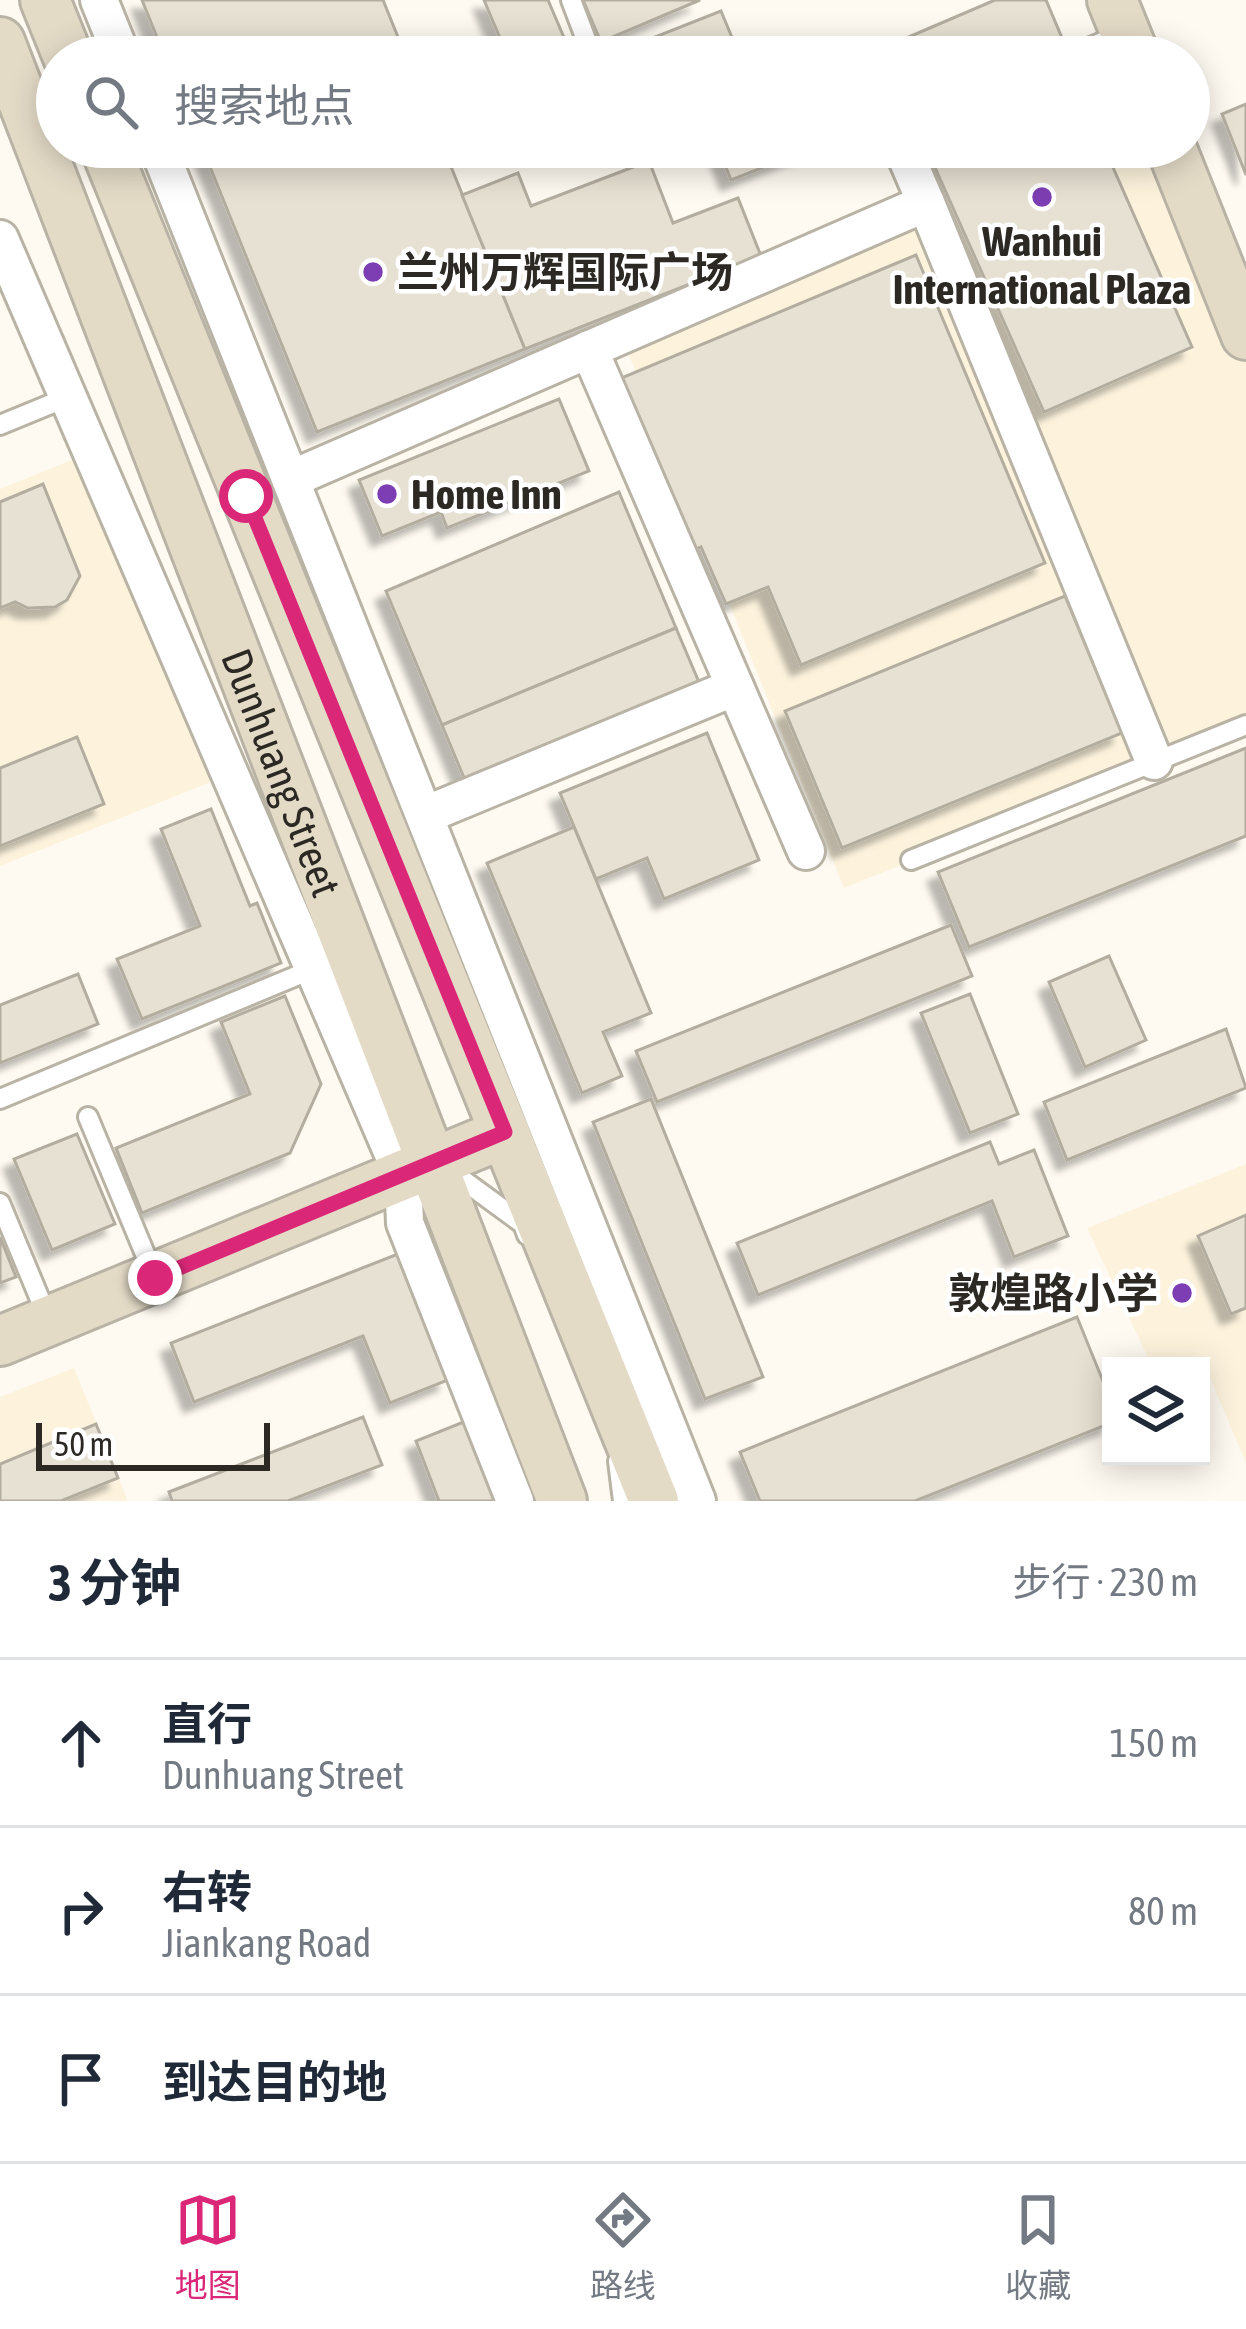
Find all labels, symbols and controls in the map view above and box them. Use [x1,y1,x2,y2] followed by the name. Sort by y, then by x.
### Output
[36,36,1210,168] search box
[78,69,144,135] icon: search
[174,80,354,132] text: 搜索地点
[1029,184,1055,210] marker: Wanhui International Plaza
[893,217,1191,313] place label: Wanhui International Plaza
[397,248,733,296] place label: 兰州万辉国际广场
[360,259,386,285] marker: 兰州万辉国际广场
[219,469,273,523] route start
[411,470,562,518] place label: Home Inn
[374,481,400,507] marker: Home Inn
[212,642,351,903] street label: Dunhuang Street
[128,1251,182,1305] route end
[948,1269,1158,1317] place label: 敦煌路小学
[1169,1280,1195,1306] marker: 敦煌路小学
[1102,1357,1210,1465] map controls
[1102,1357,1210,1465] button: layers
[36,1417,270,1470] scale bar
[54,1425,113,1463] text: 50 m
[48,1553,181,1612] text: 3 分钟
[1013,1560,1198,1604] text: 步行 · 230 m
[162,1698,252,1750] text: 直行
[48,1710,114,1776] icon: ahead
[1110,1721,1198,1765] text: 150 m
[162,1753,404,1797] text: Dunhuang Street
[162,1866,252,1918] text: 右转
[48,1878,114,1944] icon: right
[1128,1889,1198,1933] text: 80 m
[162,1921,371,1965] text: Jiankang Road
[48,2046,114,2112] icon: arrive
[162,2056,387,2108] text: 到达目的地
[175,2187,241,2307] tab: 地图
[590,2187,656,2307] tab: 路线
[1005,2187,1071,2307] tab: 收藏

